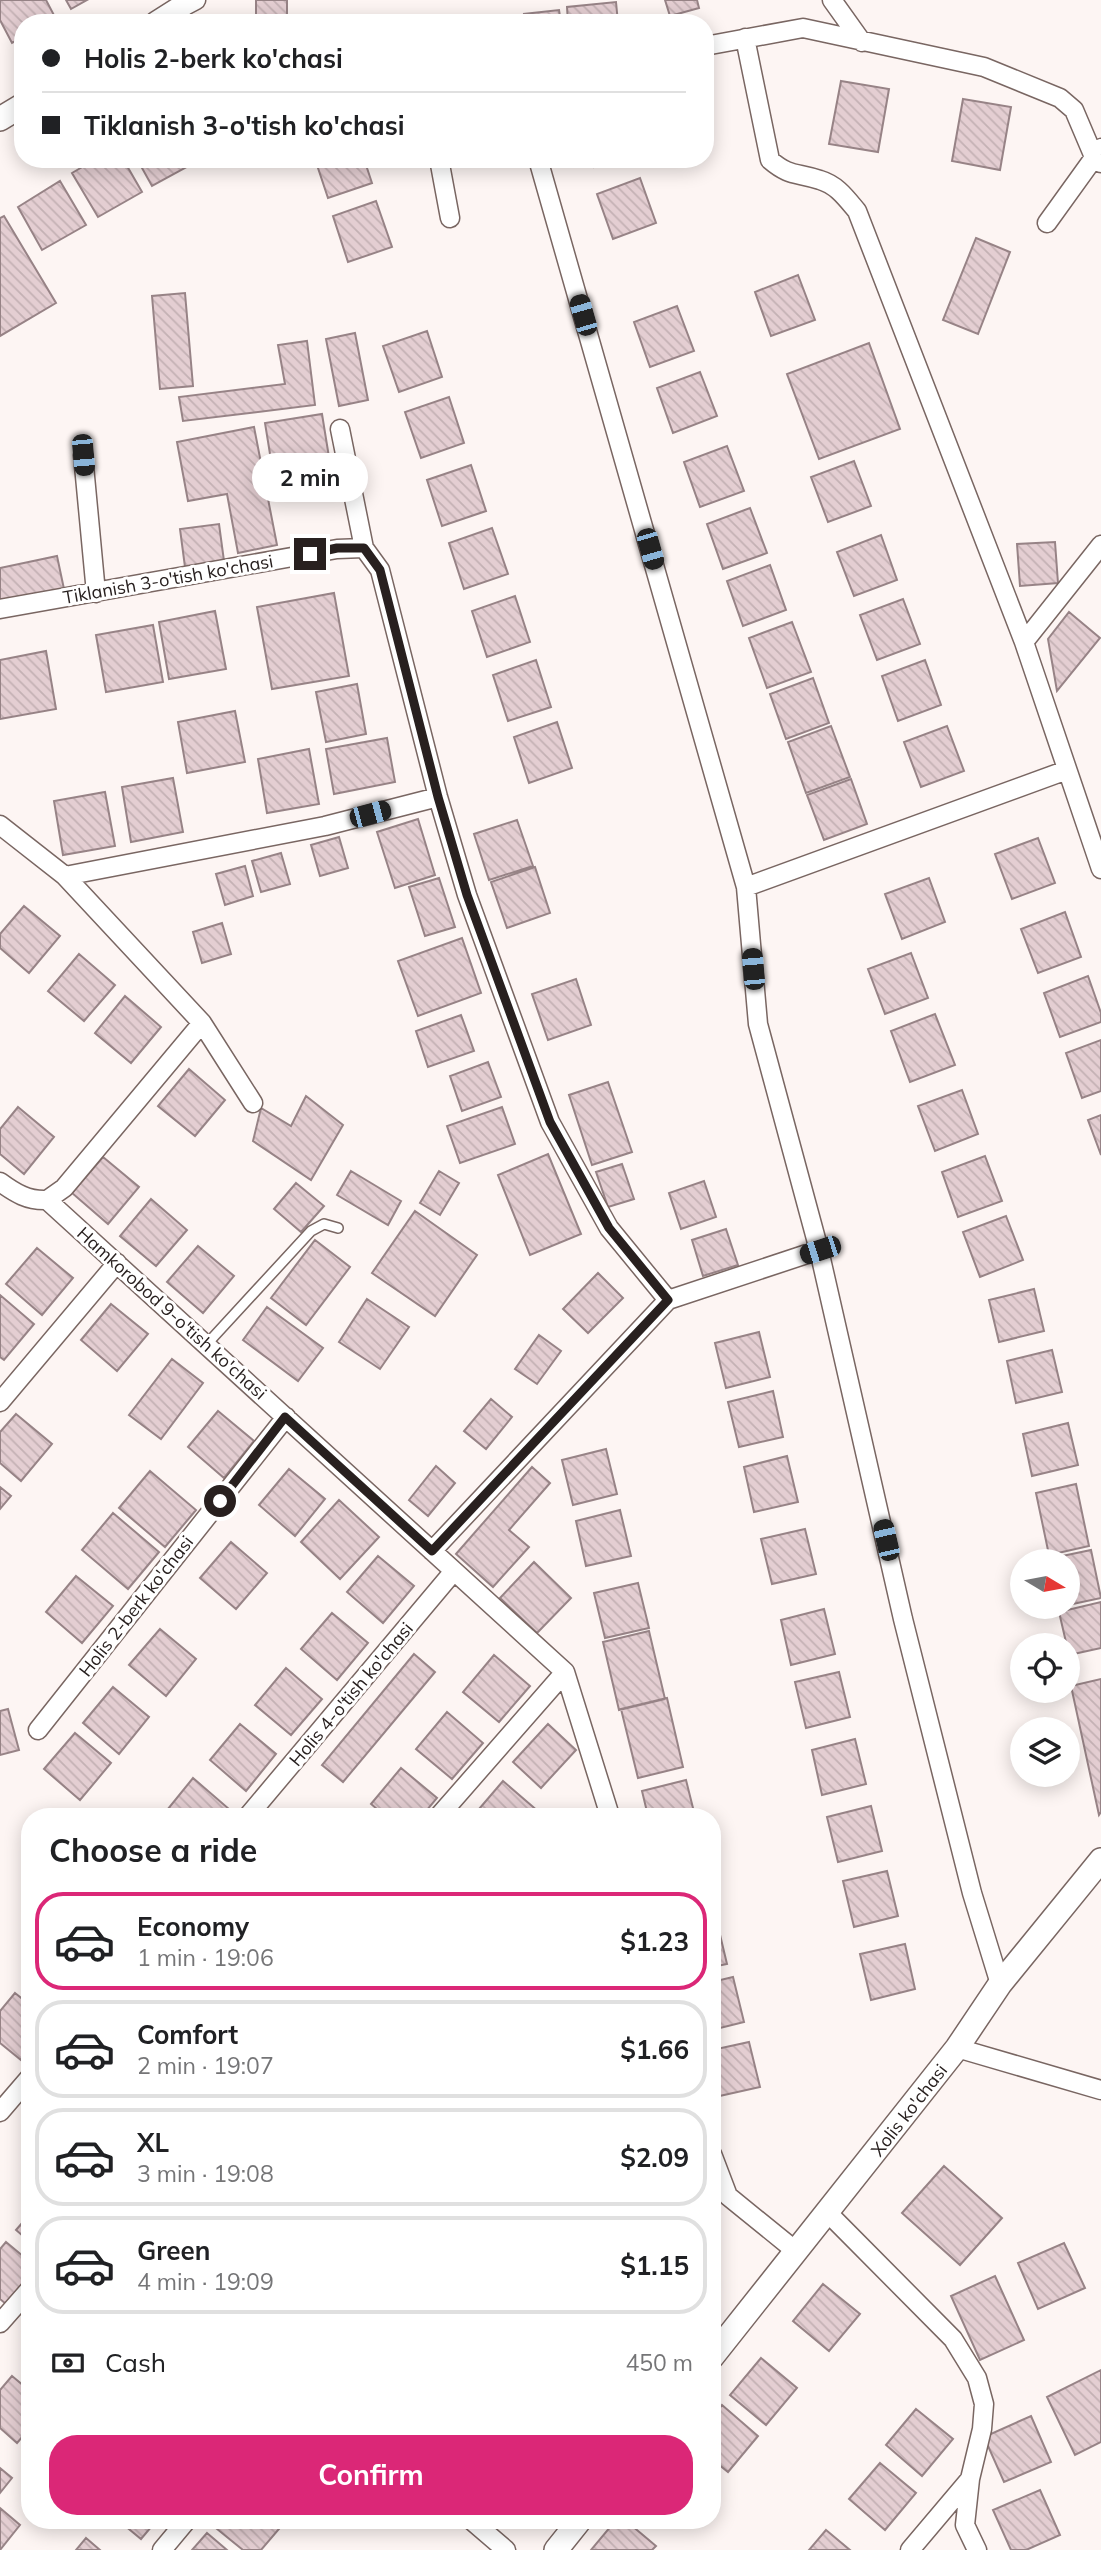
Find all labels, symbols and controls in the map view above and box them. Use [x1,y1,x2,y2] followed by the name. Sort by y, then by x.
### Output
[84,42,343,75] text: Holis 2-berk ko'chasi
[84,109,405,142] text: Tiklanish 3-o'tish ko'chasi
[568,292,599,338] car
[71,433,96,477] car
[252,452,368,502] callout: 2 min
[280,463,340,492] text: 2 min
[635,526,666,572] car
[294,538,326,570] route end
[61,549,275,609] street label: Tiklanish 3-o'tish ko'chasi
[347,798,394,830] car
[741,947,766,991] car
[72,1222,272,1404] street label: Hamkorobod 9-o'tish ko'chasi
[797,1234,844,1266] car
[204,1485,236,1517] route start
[872,1517,901,1563] car
[74,1531,198,1681] street label: Holis 2-berk ko'chasi
[1010,1549,1080,1619] north arrow
[1010,1549,1080,1787] map controls
[284,1617,418,1771] street label: Holis 4-o'tish ko'chasi
[1010,1633,1080,1703] button: locate
[1010,1717,1080,1787] button: layers
[49,1830,257,1870] text: Choose a ride
[53,1910,116,1973] icon: car
[137,1910,249,1943] text: Economy
[620,1925,689,1958] text: $1.23
[137,1943,274,1972] text: 1 min · 19:06
[53,2018,116,2081] icon: car
[137,2018,238,2051] text: Comfort
[620,2033,689,2066] text: $1.66
[137,2051,274,2080] text: 2 min · 19:07
[866,2059,952,2161] street label: Xolis ko'chasi
[53,2126,116,2189] icon: car
[137,2126,169,2159] text: XL
[620,2141,689,2174] text: $2.09
[137,2159,274,2188] text: 3 min · 19:08
[53,2234,116,2297] icon: car
[137,2234,210,2267] text: Green
[620,2249,689,2282] text: $1.15
[137,2267,274,2296] text: 4 min · 19:09
[49,2344,87,2382] icon: cash
[105,2346,166,2379] text: Cash
[625,2348,693,2377] text: 450 m
[49,2435,693,2515] button: Confirm

